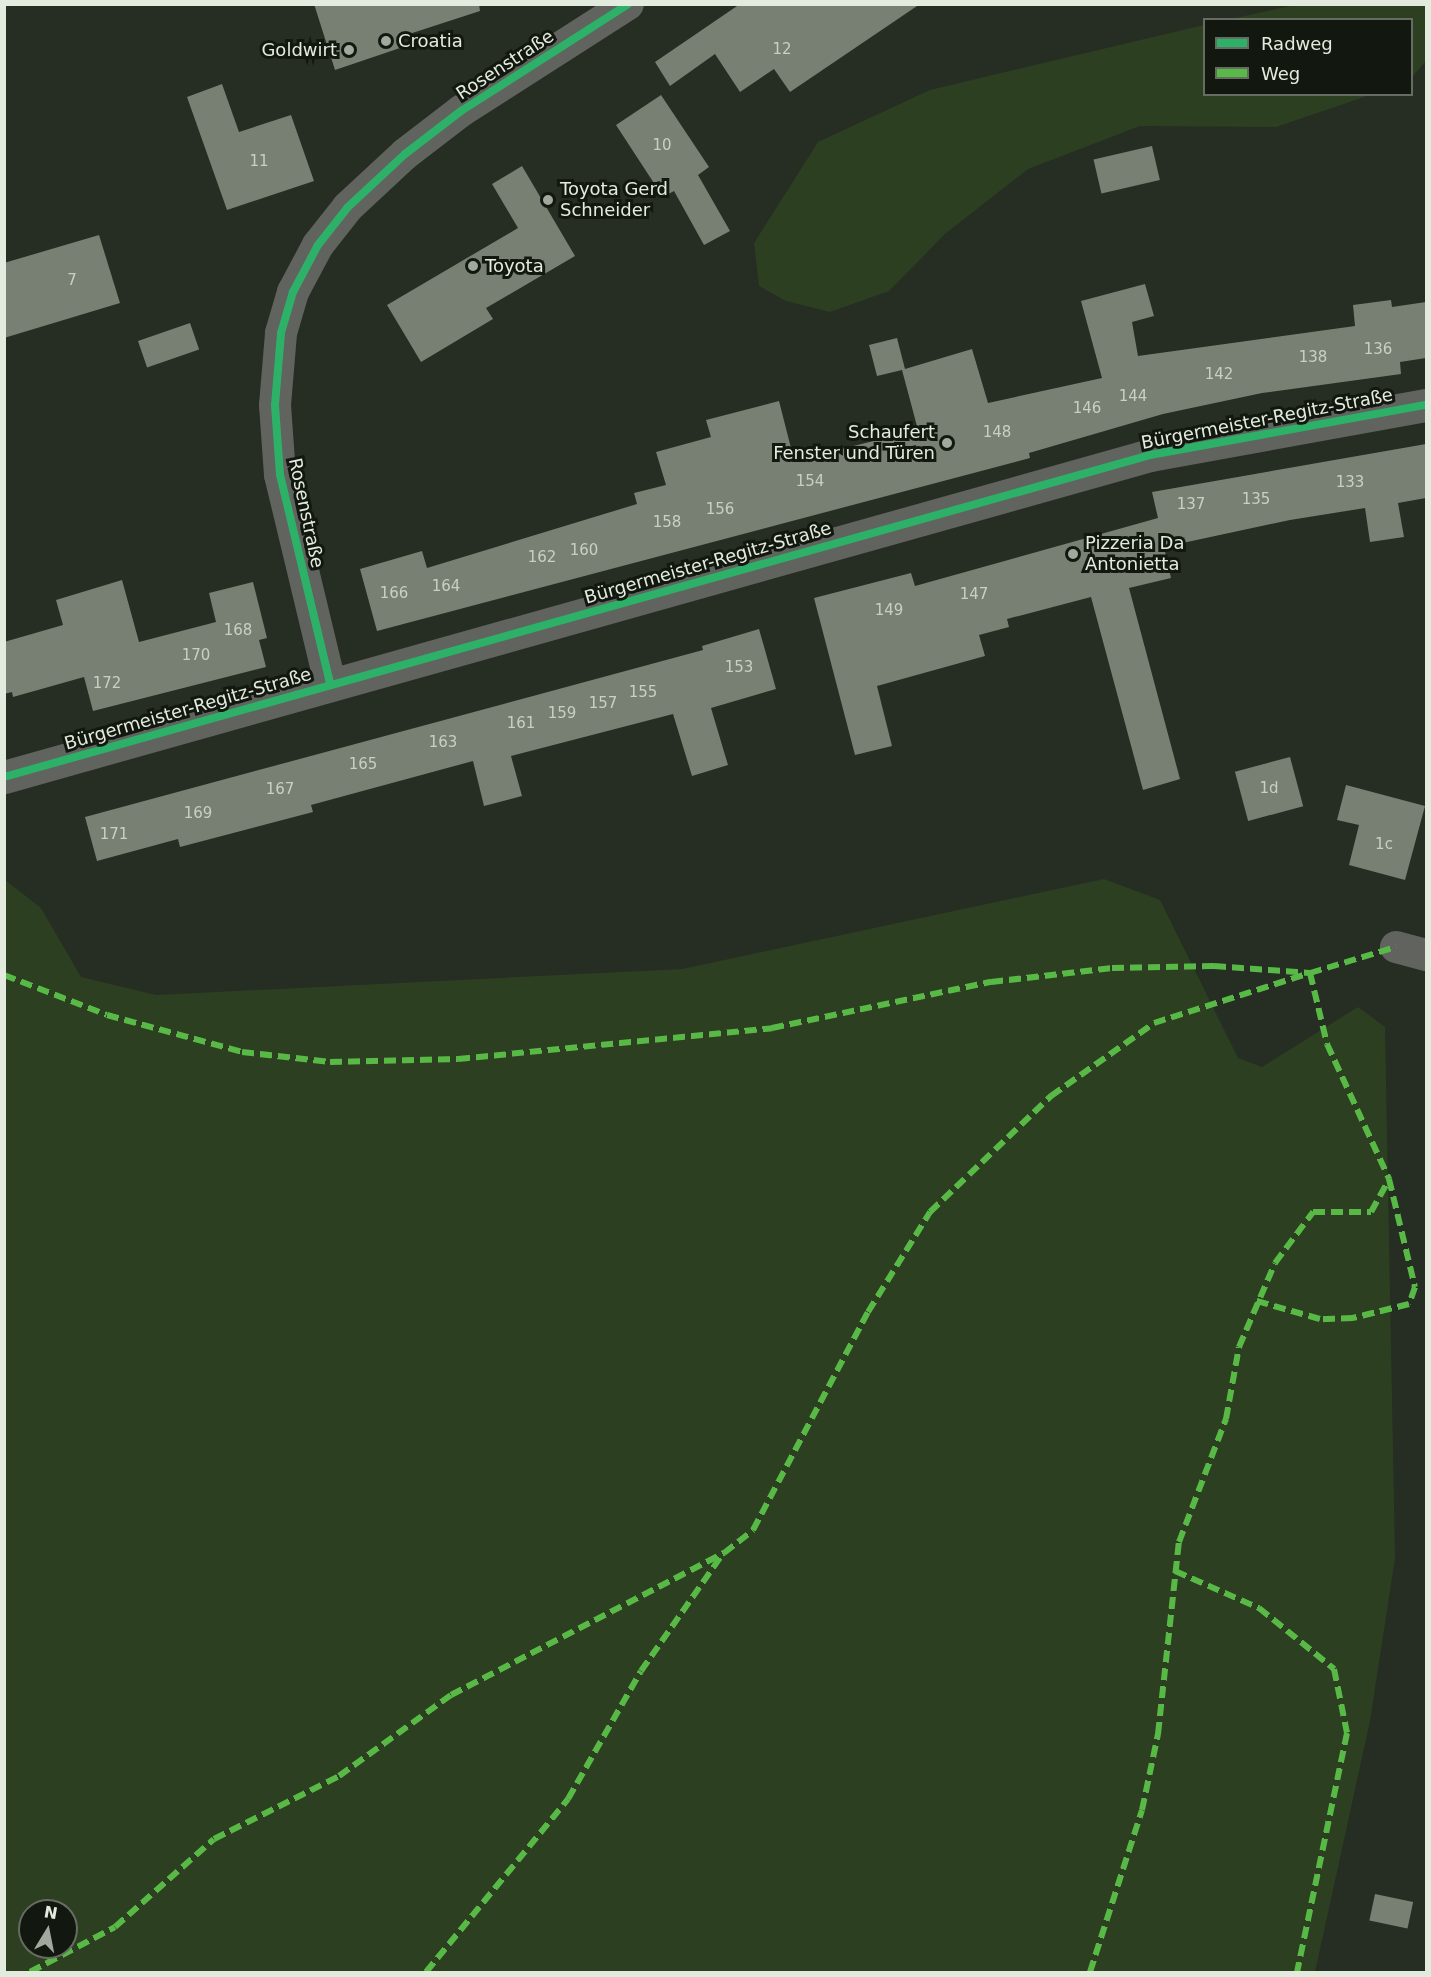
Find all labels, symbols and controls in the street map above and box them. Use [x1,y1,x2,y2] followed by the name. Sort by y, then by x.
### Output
[1203,18,1413,96] legend
[452,25,558,105] street label: Rosenstraße
[398,30,463,52] place label: Croatia
[1261,33,1333,54] text: Radweg
[379,34,393,48] marker: Croatia
[261,39,337,61] place label: Goldwirt
[772,41,792,59] house number: 12
[342,43,356,57] marker: Goldwirt
[1261,63,1300,84] text: Weg
[652,137,672,155] house number: 10
[249,153,269,171] house number: 11
[560,179,668,222] place label: Toyota Gerd Schneider
[541,193,555,207] marker: Toyota Gerd Schneider
[485,255,544,277] place label: Toyota
[466,259,480,273] marker: Toyota
[67,272,77,290] house number: 7
[1364,341,1392,359] house number: 136
[1299,349,1327,367] house number: 138
[1205,366,1233,384] house number: 142
[1139,384,1395,454] street label: Bürgermeister-Regitz-Straße
[1119,388,1147,406] house number: 144
[1073,400,1101,418] house number: 146
[773,422,935,464] place label: Schaufert Fenster und Türen
[983,424,1011,442] house number: 148
[940,436,954,450] marker: Schaufert Fenster und Türen
[284,456,328,570] street label: Rosenstraße
[796,473,824,491] house number: 154
[1336,474,1364,492] house number: 133
[1242,491,1270,509] house number: 135
[1177,496,1205,514] house number: 137
[706,501,734,519] house number: 156
[653,514,681,532] house number: 158
[582,517,834,609] street label: Bürgermeister-Regitz-Straße
[1085,533,1184,576] place label: Pizzeria Da Antonietta
[570,542,598,560] house number: 160
[1066,547,1080,561] marker: Pizzeria Da Antonietta
[528,549,556,567] house number: 162
[432,578,460,596] house number: 164
[380,585,408,603] house number: 166
[960,586,988,604] house number: 147
[875,602,903,620] house number: 149
[224,622,252,640] house number: 168
[182,647,210,665] house number: 170
[725,659,753,677] house number: 153
[62,663,314,755] street label: Bürgermeister-Regitz-Straße
[93,675,121,693] house number: 172
[629,684,657,702] house number: 155
[589,695,617,713] house number: 157
[548,705,576,723] house number: 159
[507,715,535,733] house number: 161
[429,734,457,752] house number: 163
[349,756,377,774] house number: 165
[1259,780,1279,798] house number: 1d
[266,781,294,799] house number: 167
[184,805,212,823] house number: 169
[100,826,128,844] house number: 171
[1375,836,1393,854] house number: 1c
[18,1899,78,1959] north arrow
[43,1902,59,1923] text: N

